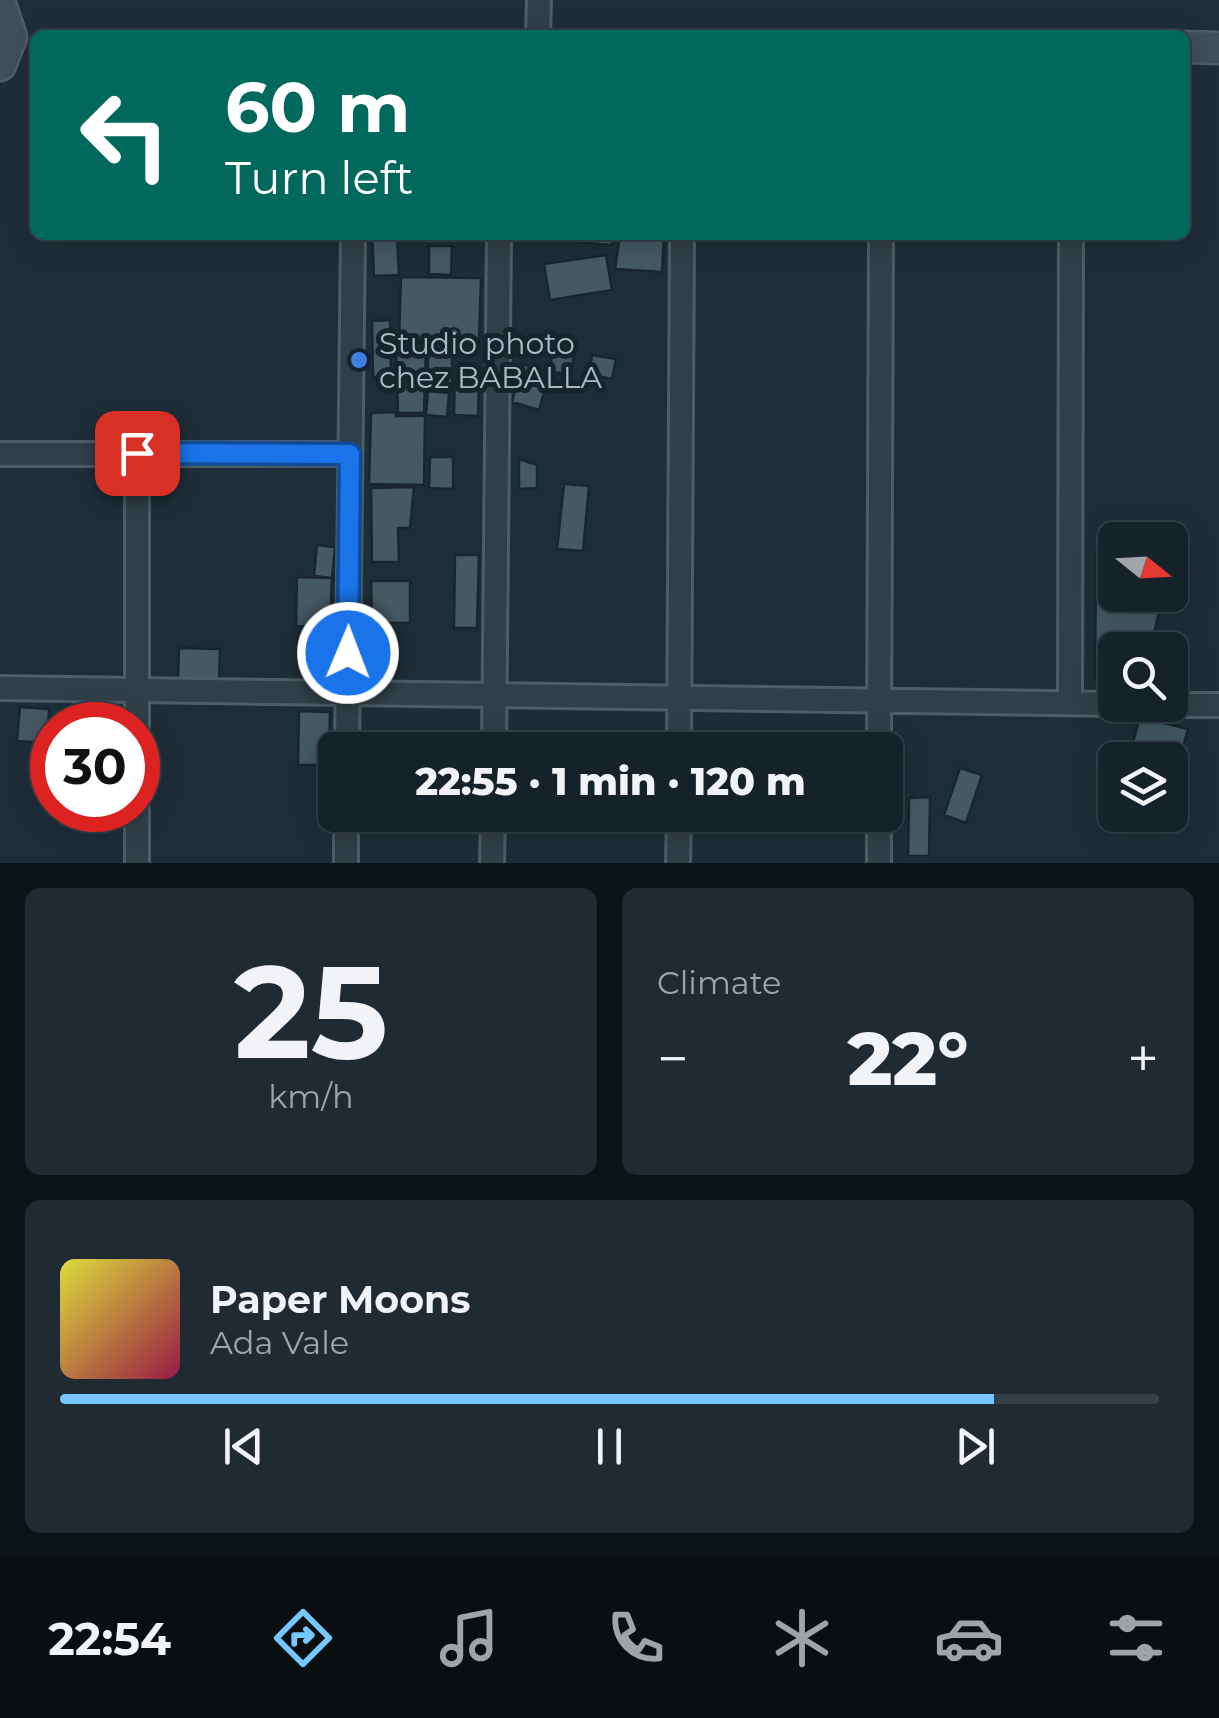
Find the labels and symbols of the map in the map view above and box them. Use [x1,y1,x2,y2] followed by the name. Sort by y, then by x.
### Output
[379,325,602,396] place label: Studio photo chez BABALLA
[348,349,370,371] marker: Studio photo chez BABALLA
[95,411,180,496] pin
[1098,522,1188,612] north arrow
[296,601,400,705] position arrow
[30,702,160,832] speed limit sign: 30

